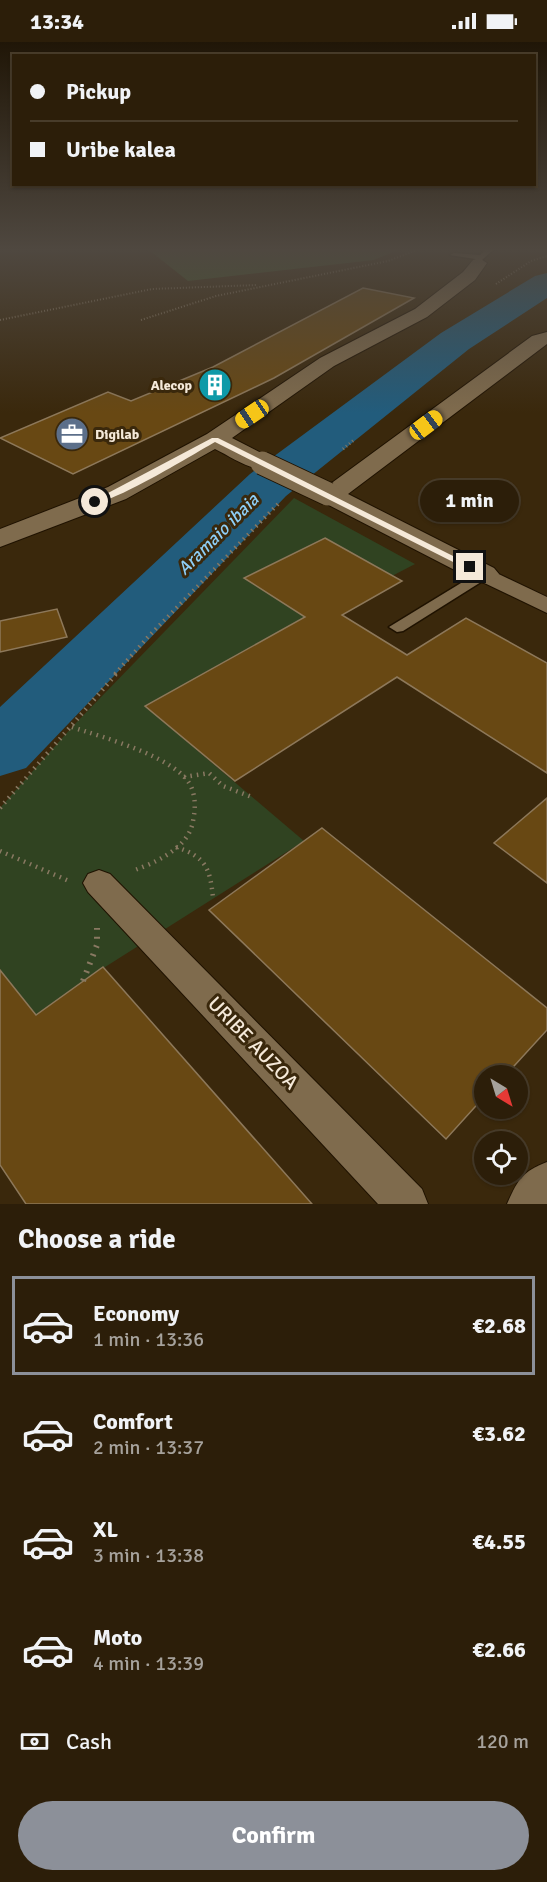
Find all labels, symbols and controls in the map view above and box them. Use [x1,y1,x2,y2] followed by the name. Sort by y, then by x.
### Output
[30,8,84,35] text: 13:34
[66,78,131,105] text: Pickup
[66,136,176,163] text: Uribe kalea
[197,367,233,403] building icon: Alecop
[151,377,192,394] place label: Alecop
[232,396,272,432] car
[406,407,446,443] car
[54,416,90,452] office icon: Digilab
[95,426,140,443] place label: Digilab
[420,480,520,522] callout: 1 min
[81,488,108,515] route start
[173,488,264,579] water label: Aramaio ibaia
[445,488,494,513] text: 1 min
[456,553,483,580] route end
[202,991,304,1095] street label: URIBE AUZOA
[474,1065,528,1119] north arrow
[474,1065,528,1185] map controls
[474,1131,528,1185] button: locate
[18,1223,176,1256] text: Choose a ride
[21,1299,75,1353] icon: car
[93,1300,179,1327] text: Economy
[472,1312,526,1339] text: €2.68
[93,1327,204,1352] text: 1 min · 13:36
[21,1407,75,1461] icon: car
[93,1408,173,1435] text: Comfort
[472,1420,526,1447] text: €3.62
[93,1435,204,1460] text: 2 min · 13:37
[21,1515,75,1569] icon: car
[93,1516,118,1543] text: XL
[472,1528,526,1555] text: €4.55
[93,1543,204,1568] text: 3 min · 13:38
[21,1623,75,1677] icon: car
[93,1624,142,1651] text: Moto
[472,1636,526,1663] text: €2.66
[93,1651,204,1676] text: 4 min · 13:39
[18,1725,51,1758] icon: cash
[66,1728,112,1755] text: Cash
[476,1729,529,1754] text: 120 m
[18,1801,529,1870] button: Confirm

